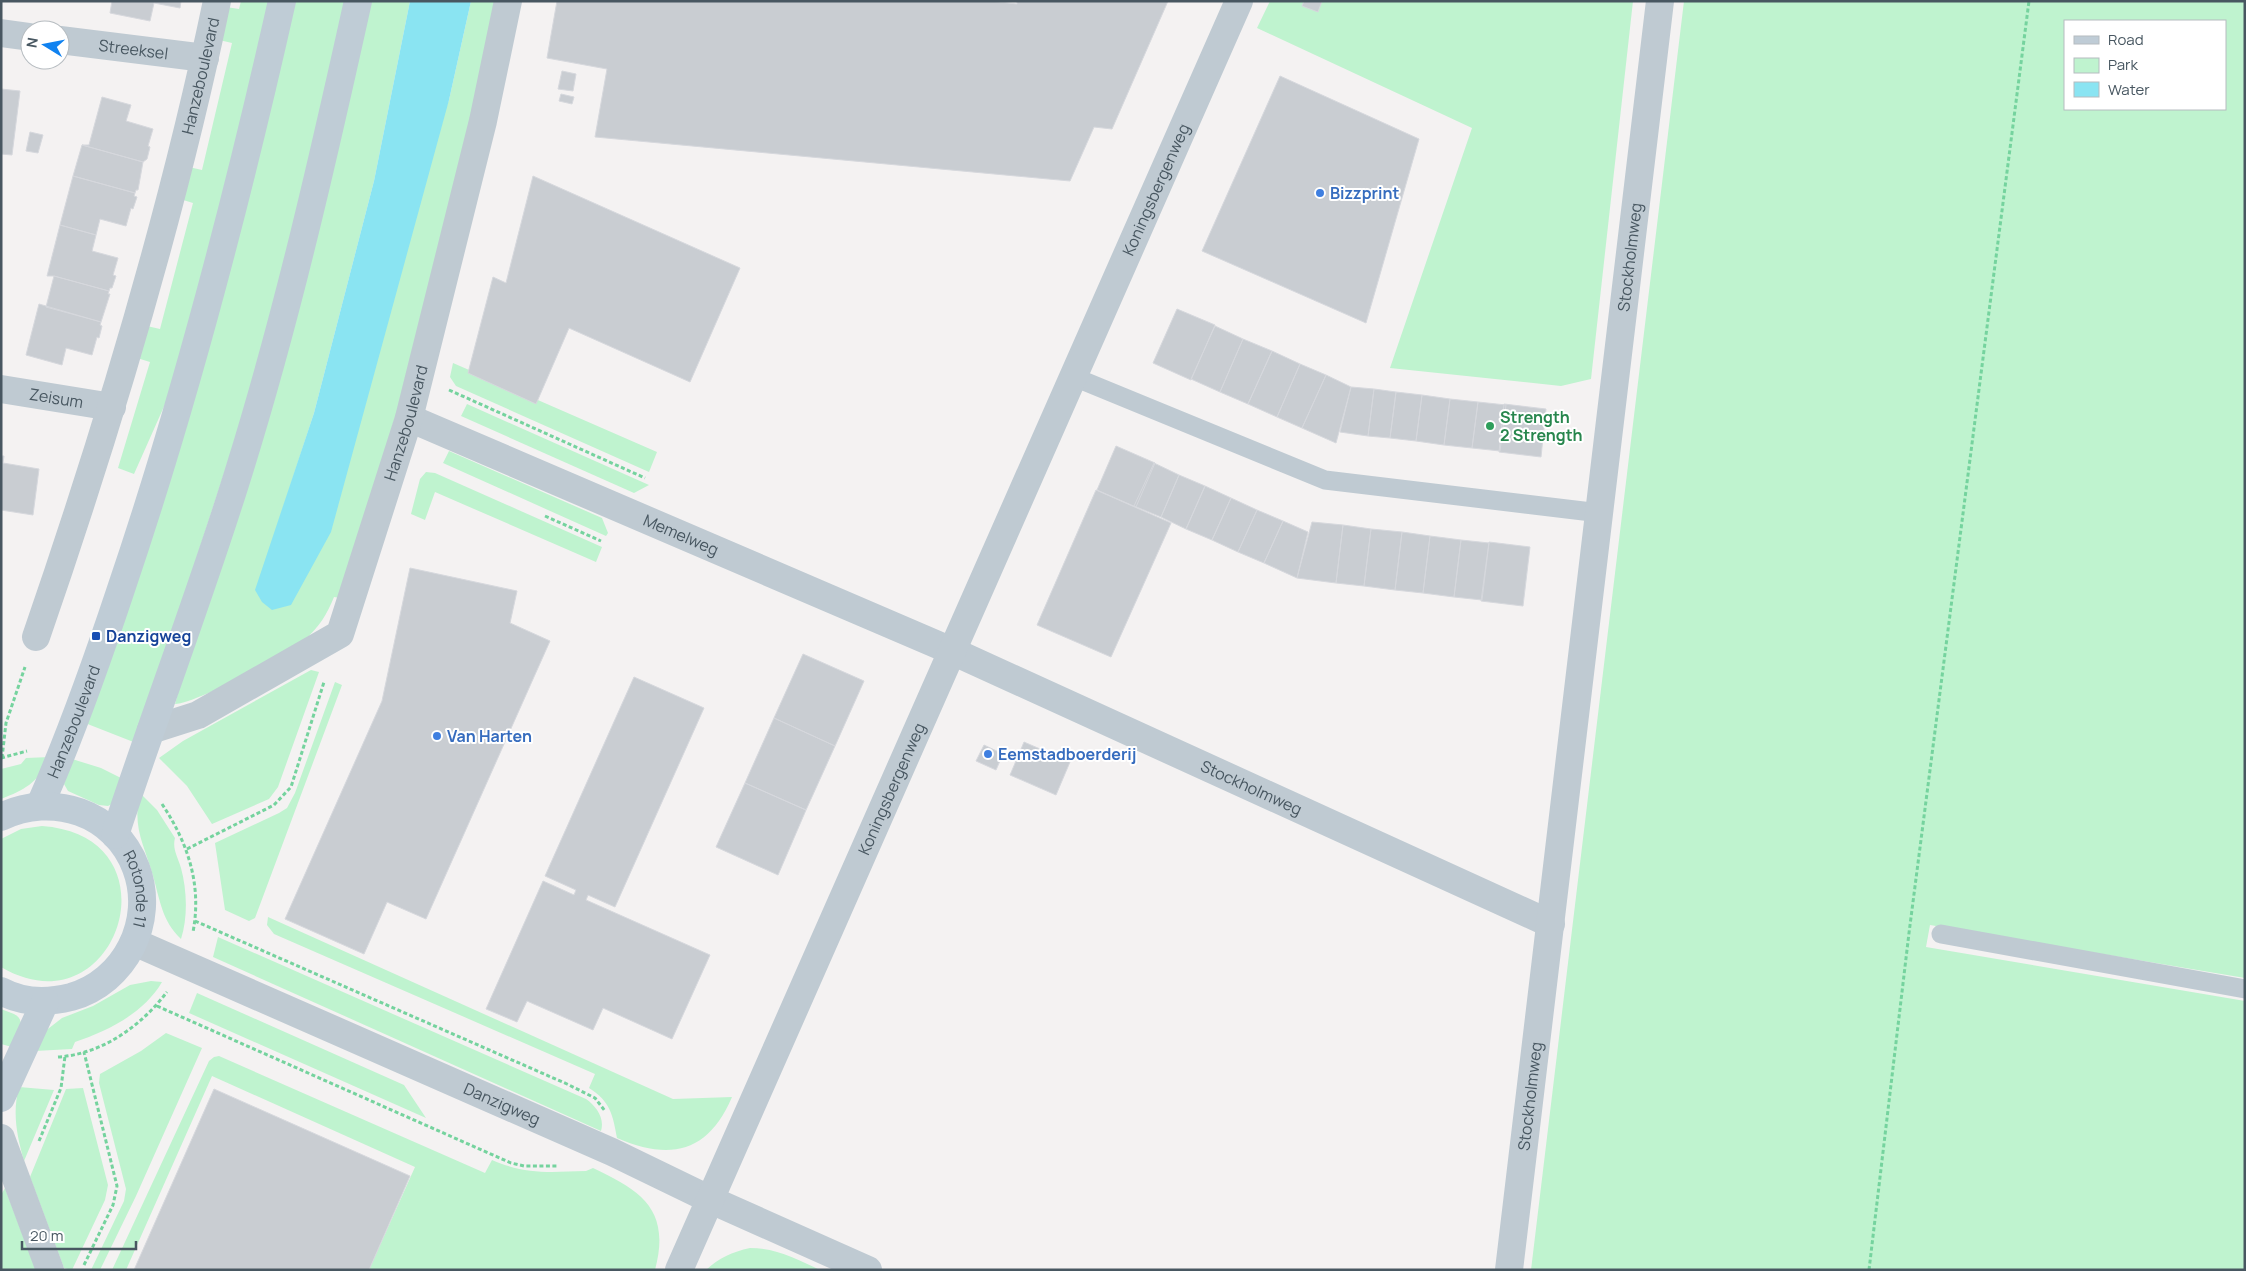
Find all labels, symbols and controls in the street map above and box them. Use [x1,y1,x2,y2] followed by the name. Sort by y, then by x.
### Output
[176,15,224,137] street label: Hanzeboulevard
[20,20,70,70] north arrow
[2064,20,2226,110] legend
[2108,29,2144,50] text: Road
[97,34,169,64] street label: Streeksel
[21,36,42,49] text: N
[2108,54,2138,75] text: Park
[2108,79,2150,100] text: Water
[1117,120,1195,259] street label: Koningsbergenweg
[1330,182,1399,204] place label: Bizzprint
[1314,187,1326,199] marker: Bizzprint
[1612,202,1647,313] street label: Stockholmweg
[379,363,433,484] street label: Hanzeboulevard
[28,383,85,413] street label: Zeisum
[1500,406,1583,446] place label: Strength 2 Strength
[1484,420,1496,432] marker: Strength 2 Strength
[640,509,722,561] street label: Memelweg
[106,625,191,647] place label: Danzigweg
[90,630,102,642] marker: Danzigweg
[42,662,105,781] street label: Hanzeboulevard
[853,719,930,858] street label: Koningsbergenweg
[447,725,532,747] place label: Van Harten
[431,730,443,742] marker: Van Harten
[998,743,1136,765] place label: Eemstadboerderij
[982,748,994,760] marker: Eemstadboerderij
[1197,755,1306,820] street label: Stockholmweg
[118,846,153,930] street label: Rotonde 11
[1512,1041,1547,1152] street label: Stockholmweg
[460,1077,544,1130] street label: Danzigweg
[22,1218,136,1250] scale bar
[30,1225,63,1246] text: 20 m

